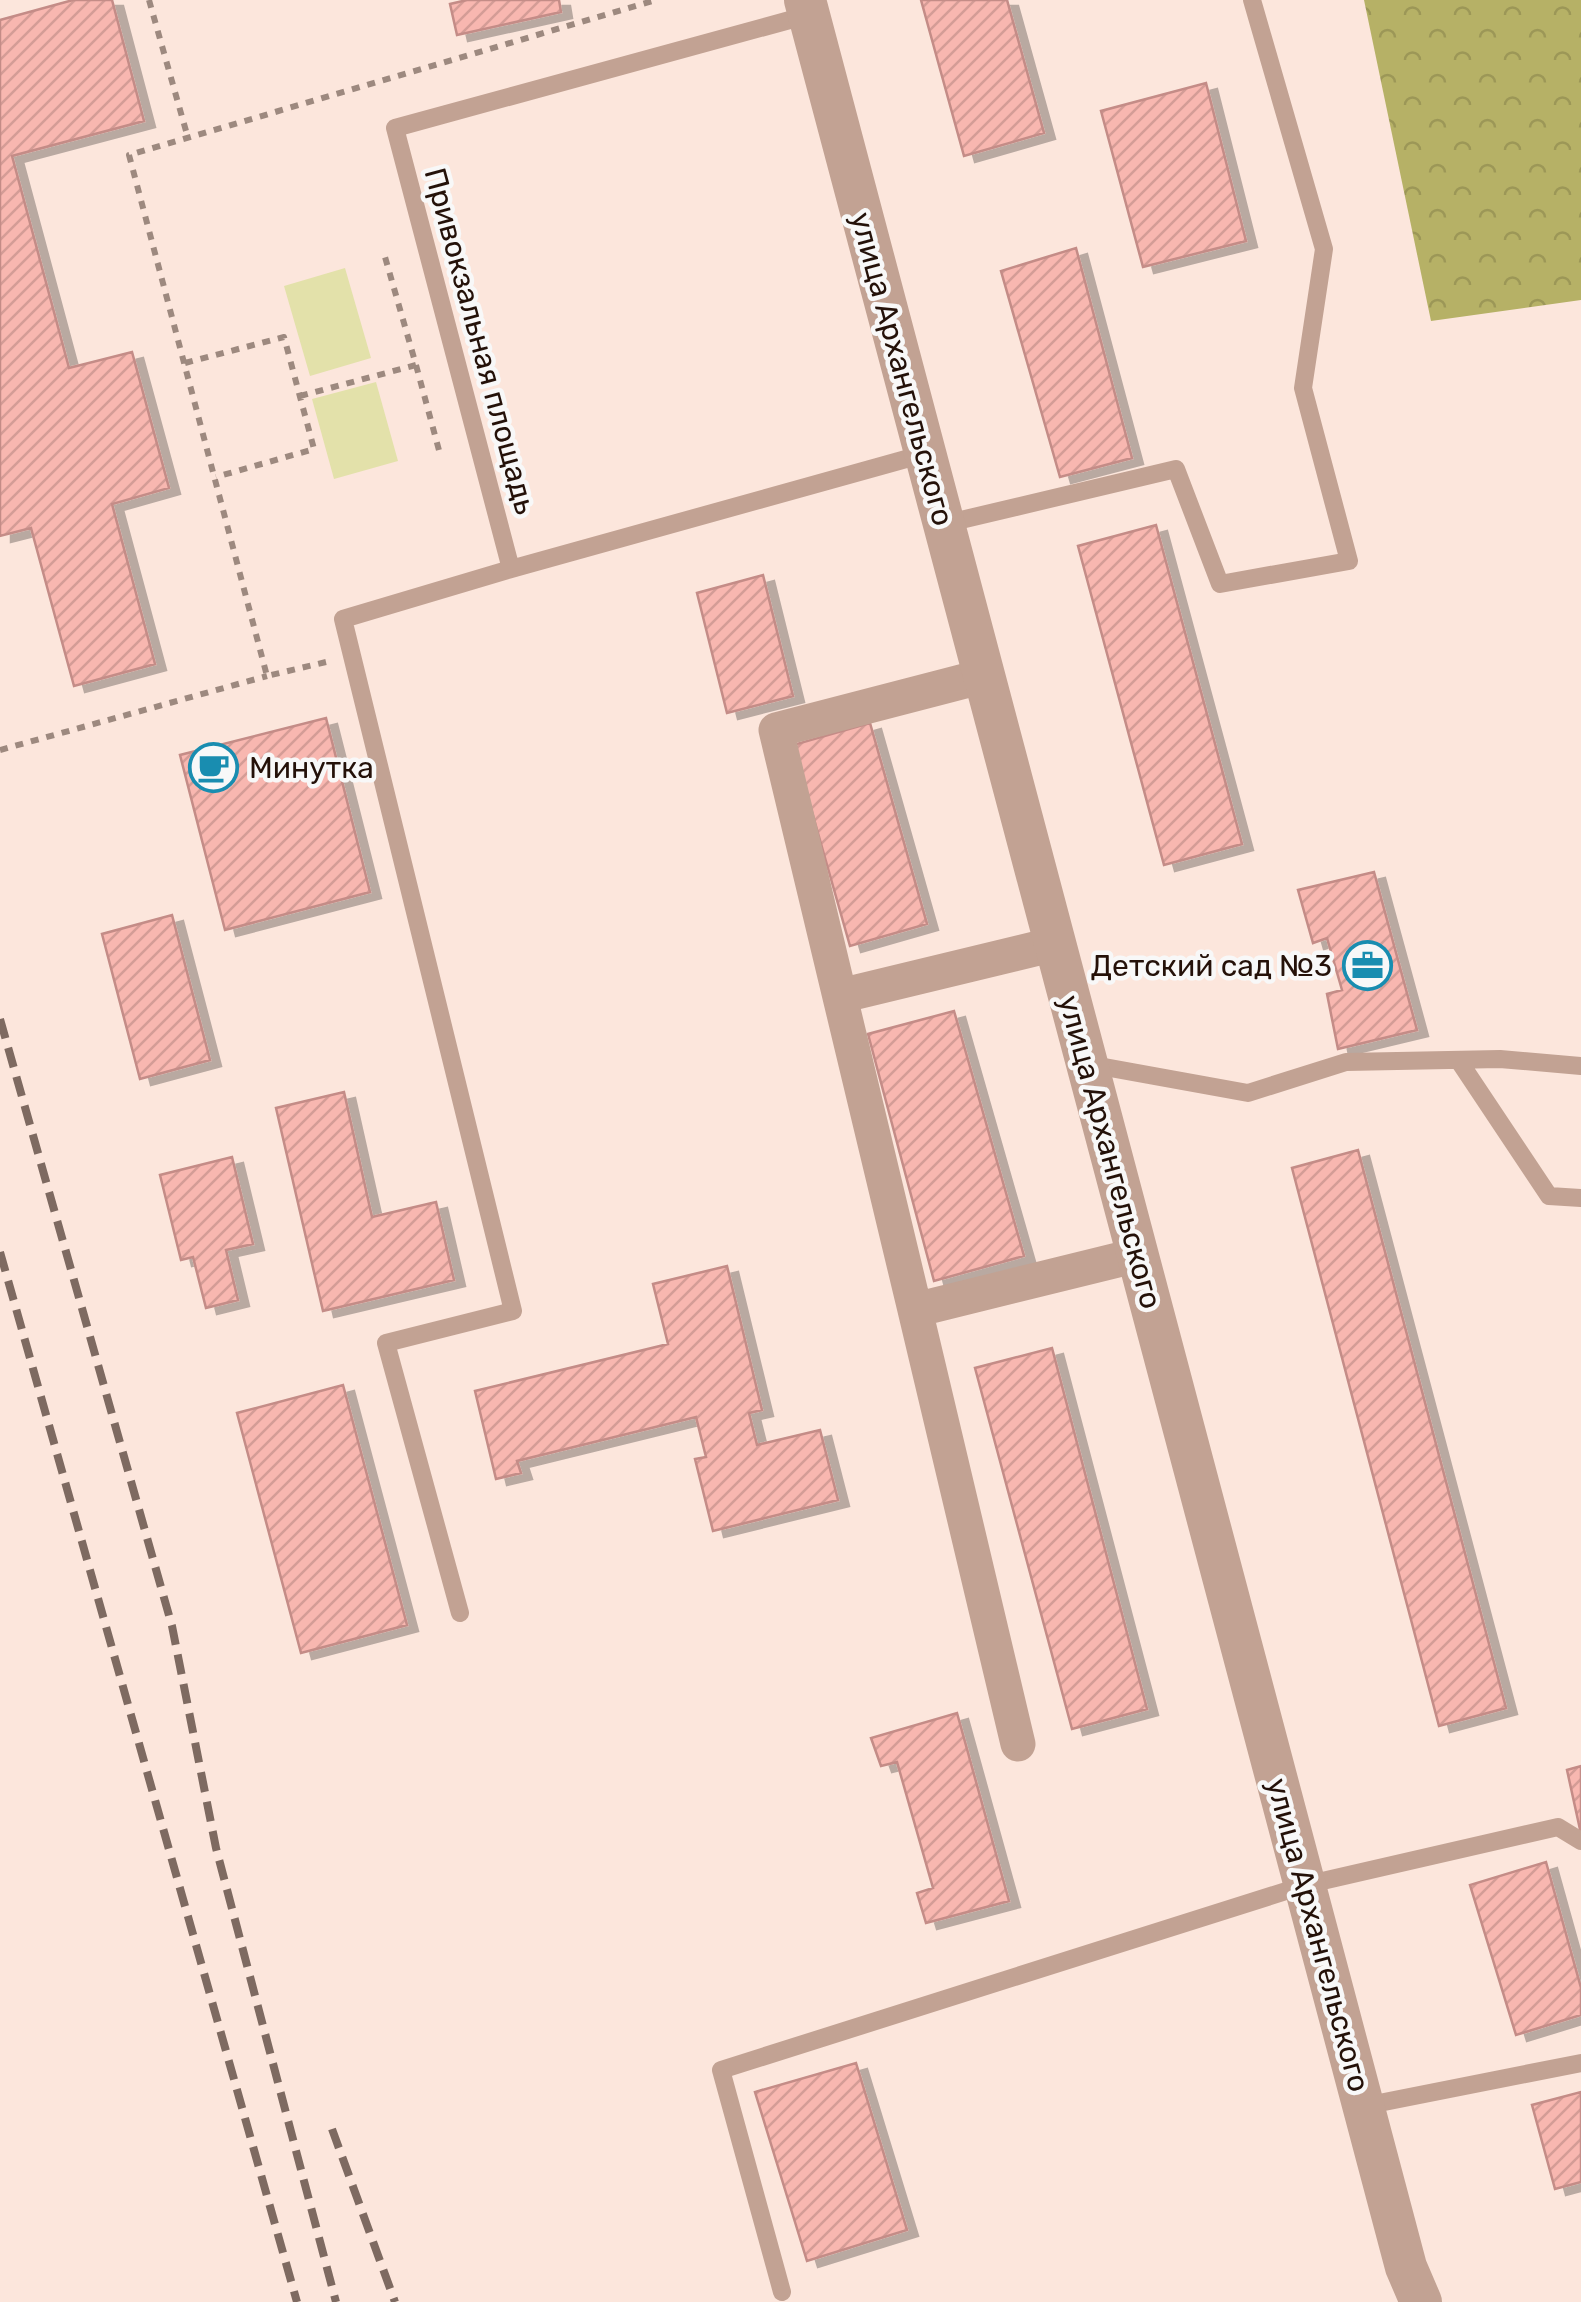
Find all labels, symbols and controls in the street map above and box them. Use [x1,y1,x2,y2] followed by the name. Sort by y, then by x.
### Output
[416,164,544,518] street label: Привокзальная площадь
[843,208,961,530] street label: улица Архангельского
[188,742,240,794] cafe icon: Минутка
[249,750,374,786] place label: Минутка
[1341,940,1393,992] office icon: Детский сад №3
[1091,948,1332,984] place label: Детский сад №3
[1051,991,1169,1313] street label: улица Архангельского
[1259,1774,1377,2096] street label: улица Архангельского

